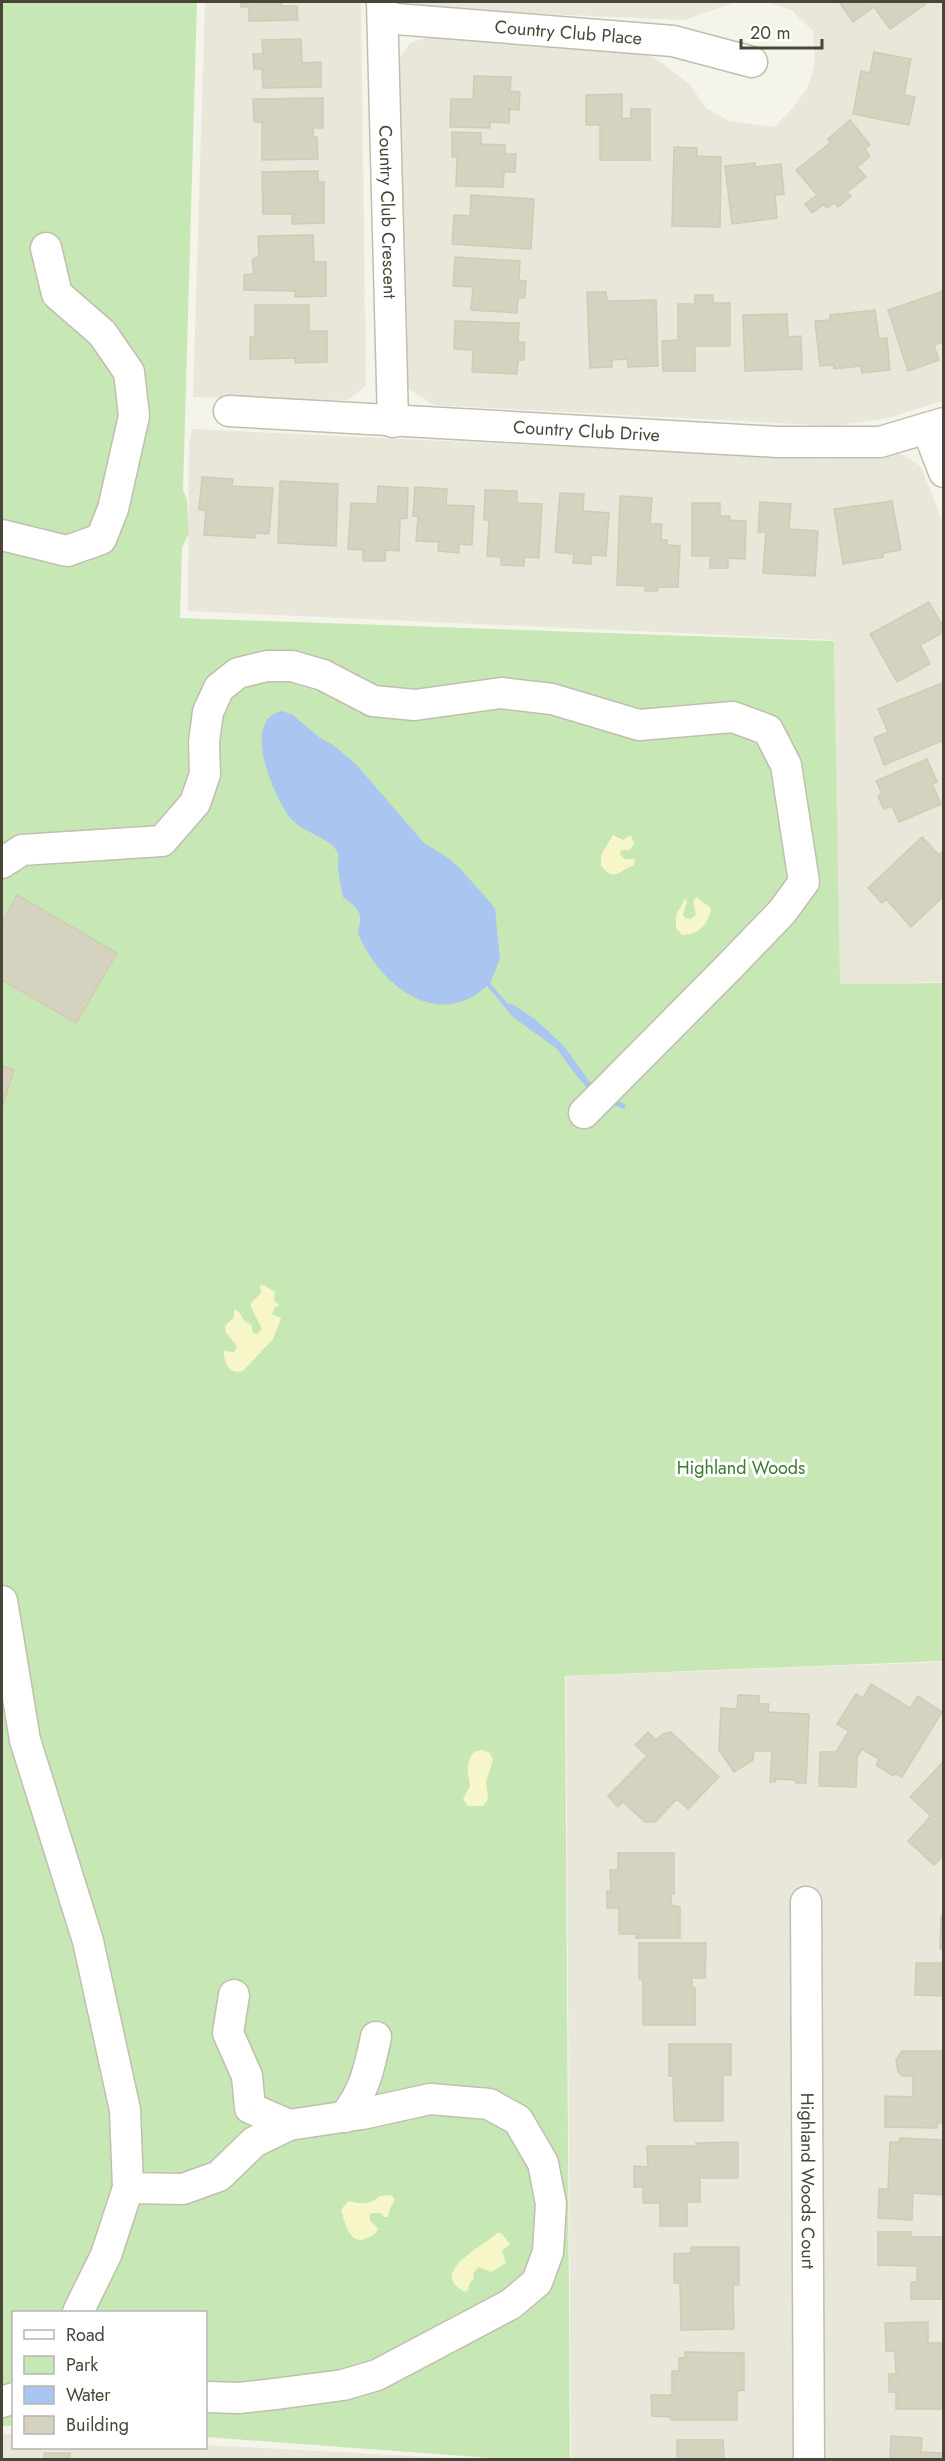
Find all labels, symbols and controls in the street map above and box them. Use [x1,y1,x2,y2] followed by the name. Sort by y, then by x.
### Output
[741,12,822,50] scale bar
[494,14,643,52] street label: Country Club Place
[750,20,790,46] text: 20 m
[372,125,403,300] street label: Country Club Crescent
[512,414,661,448] street label: Country Club Drive
[677,1455,805,1481] park label: Highland Woods
[794,2093,821,2270] street label: Highland Woods Court
[12,2311,207,2449] legend
[66,2322,105,2348] text: Road
[66,2352,98,2378] text: Park
[66,2382,111,2408] text: Water
[66,2412,129,2438] text: Building

